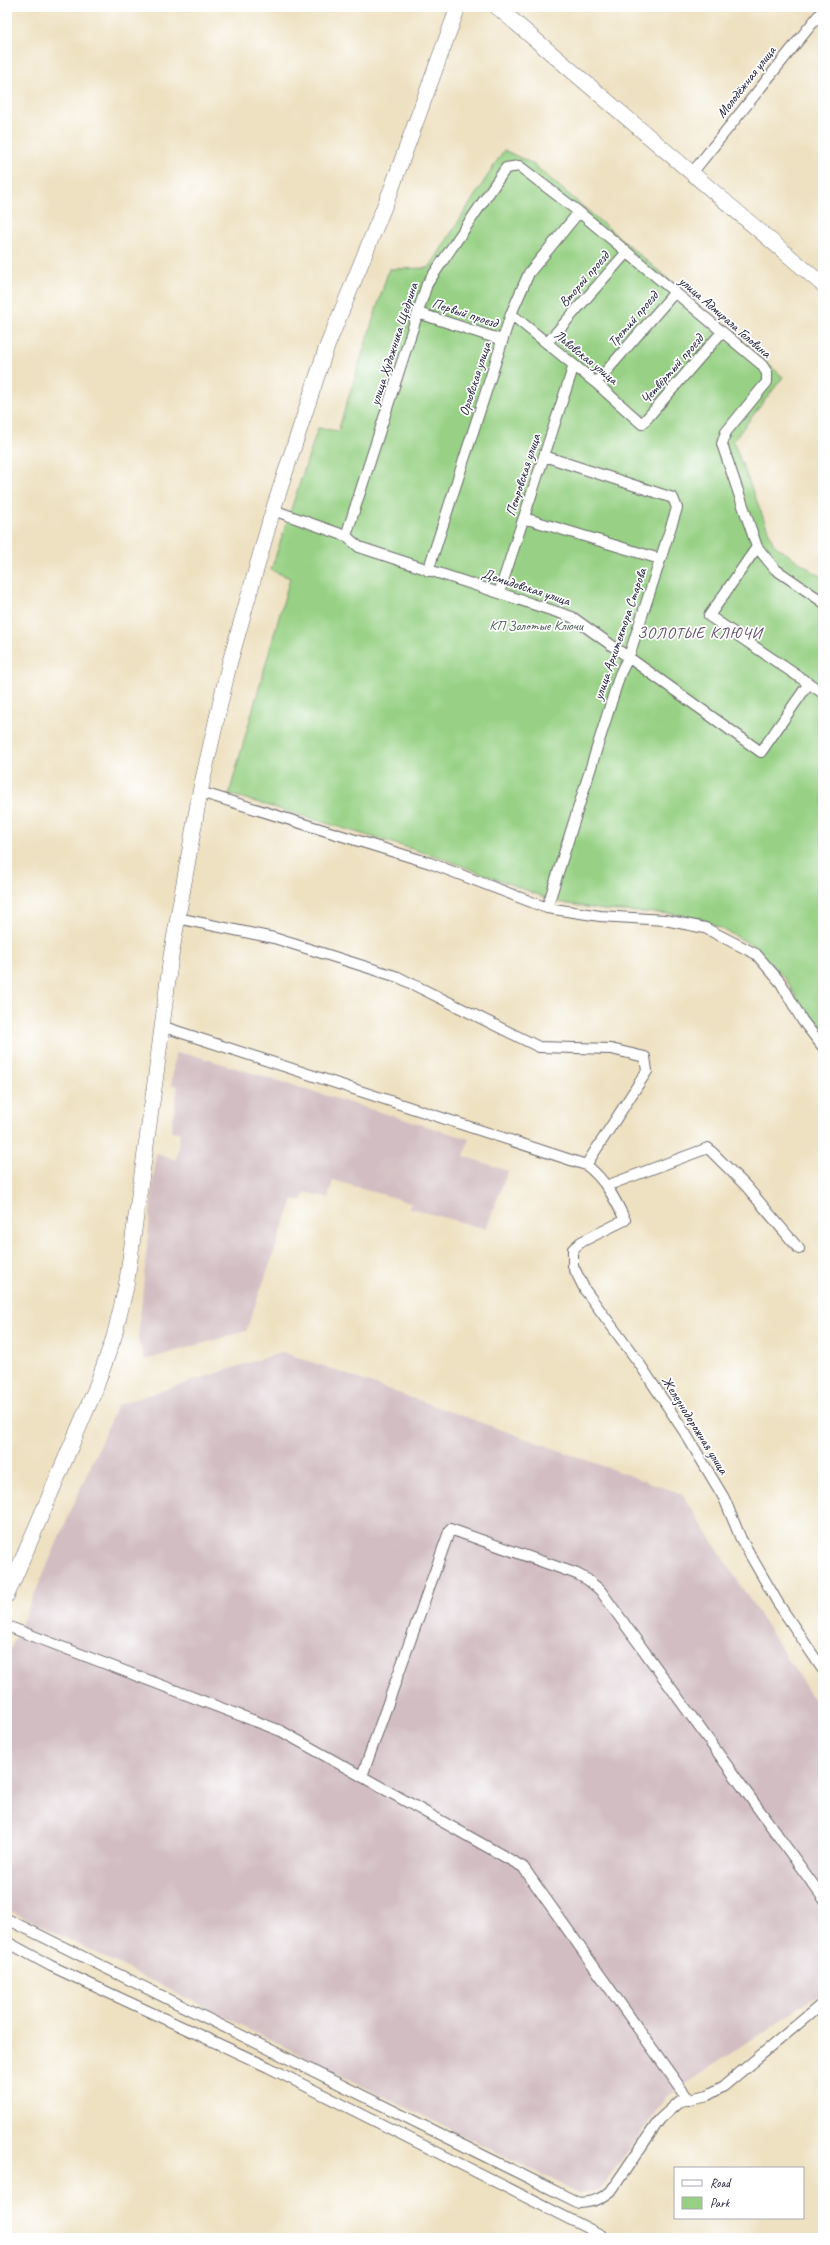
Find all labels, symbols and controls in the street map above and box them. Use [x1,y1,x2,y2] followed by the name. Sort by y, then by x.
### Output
[713,42,780,121] street label: Молодёжная улица
[555,246,614,310] street label: Второй проезд
[675,272,775,362] street label: улица Адмирала Головина
[366,280,422,408] street label: улица Художника Щедрина
[604,286,663,350] street label: Третий проезд
[430,294,502,332] street label: Первый проезд
[551,326,622,389] street label: Львовская улица
[637,329,708,407] street label: Четвёртый проезд
[455,339,495,418] street label: Орловская улица
[502,431,545,518] street label: Петровская улица
[480,565,574,610] street label: Демидовская улица
[589,565,651,703] street label: улица Архитектора Старова
[489,617,585,634] park label: КП Золотые Ключи
[637,623,765,643] district label: ЗОЛОТЫЕ КЛЮЧИ
[658,1373,733,1478] street label: Железнодорожная улица
[674,2167,804,2219] legend
[710,2175,732,2191] text: Road
[710,2195,731,2211] text: Park

